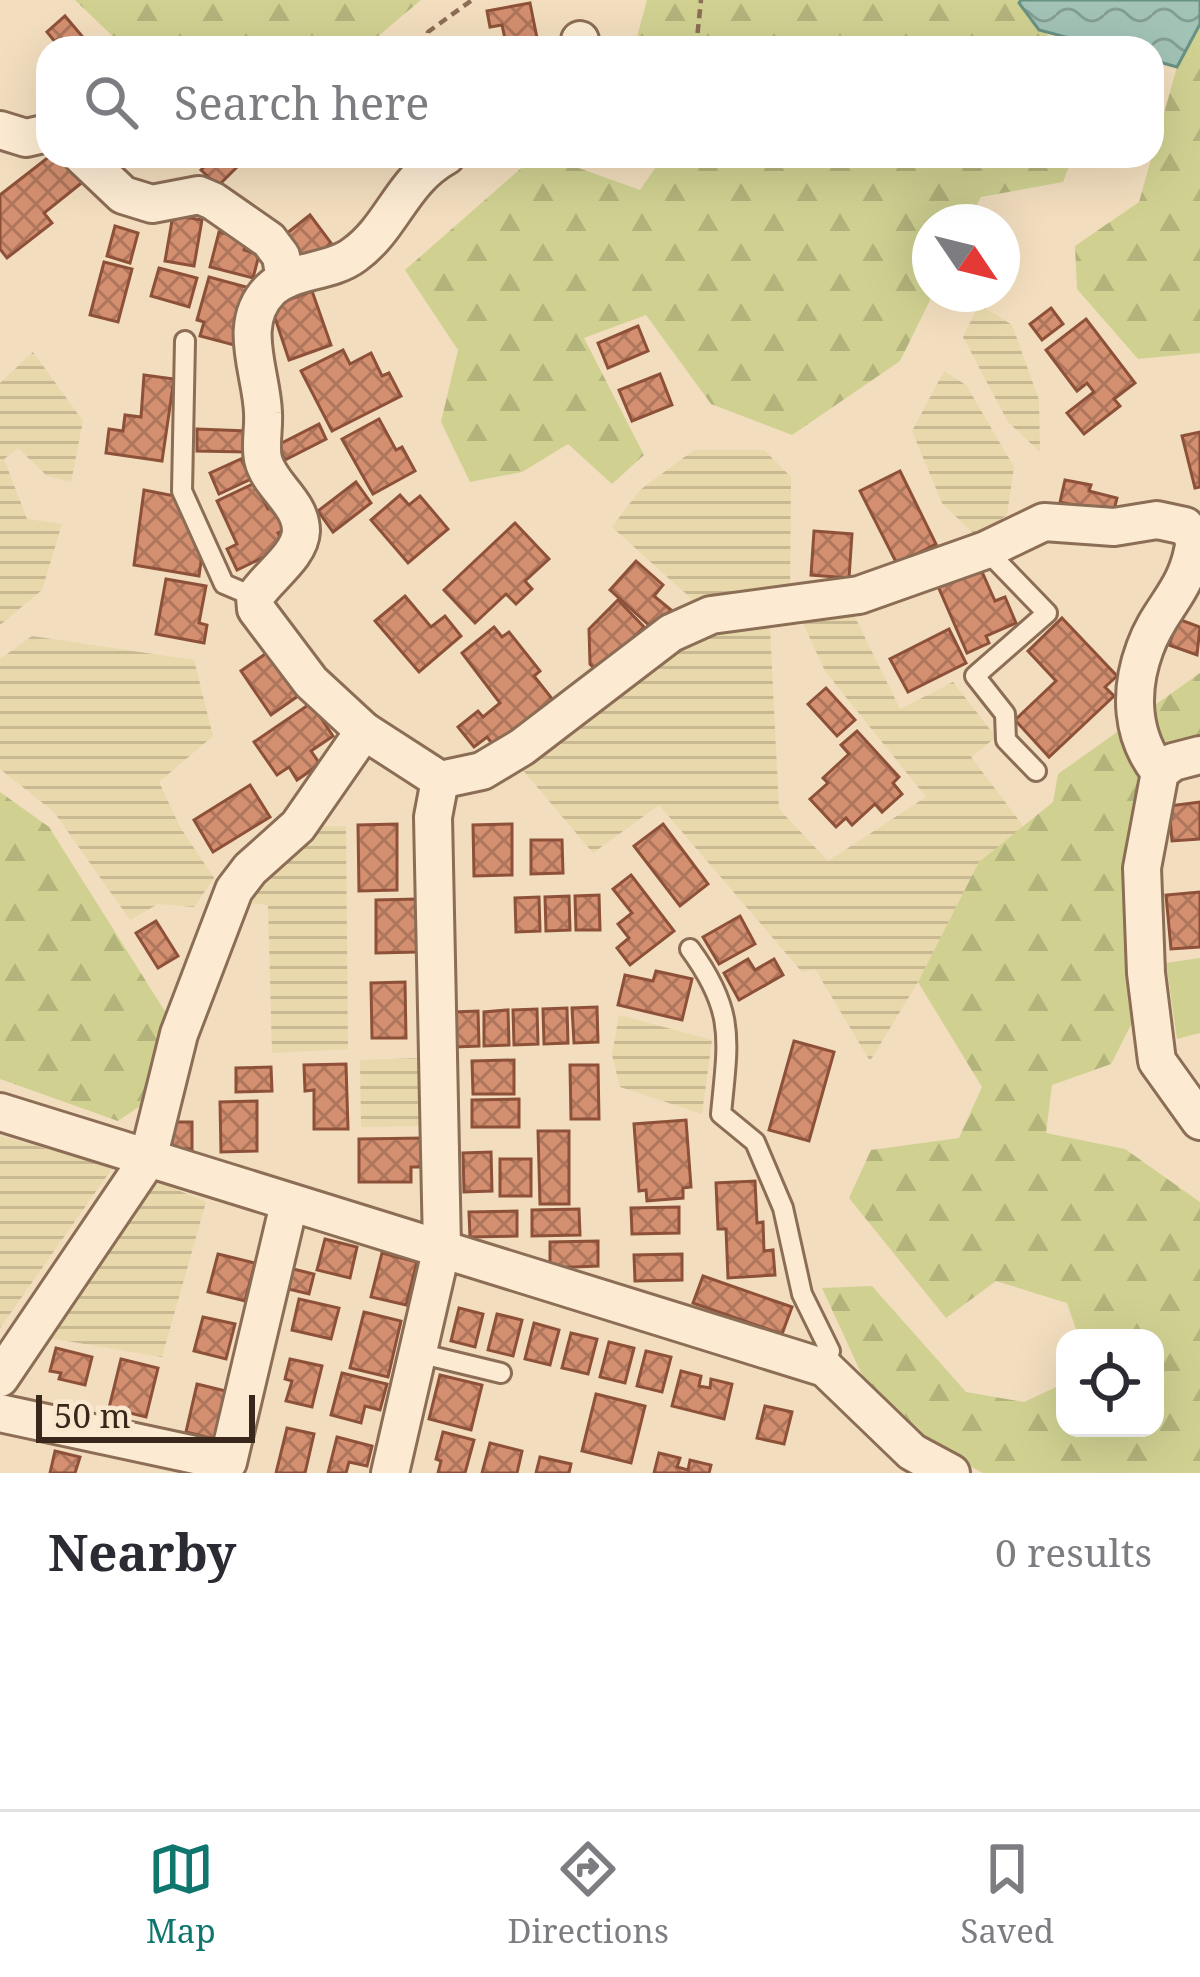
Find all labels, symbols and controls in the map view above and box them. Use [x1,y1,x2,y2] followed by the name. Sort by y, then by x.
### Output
[36,36,1164,168] search box
[78,69,144,135] icon: search
[174,72,429,133] text: Search here
[912,204,1020,312] north arrow
[1056,1329,1164,1437] map controls
[1056,1329,1164,1437] button: locate
[36,1389,255,1442] scale bar
[54,1393,131,1438] text: 50 m
[48,1516,236,1586] text: Nearby
[995,1525,1152,1578] text: 0 results
[146,1836,216,1953] tab: Map
[507,1836,669,1953] tab: Directions
[961,1836,1054,1953] tab: Saved

